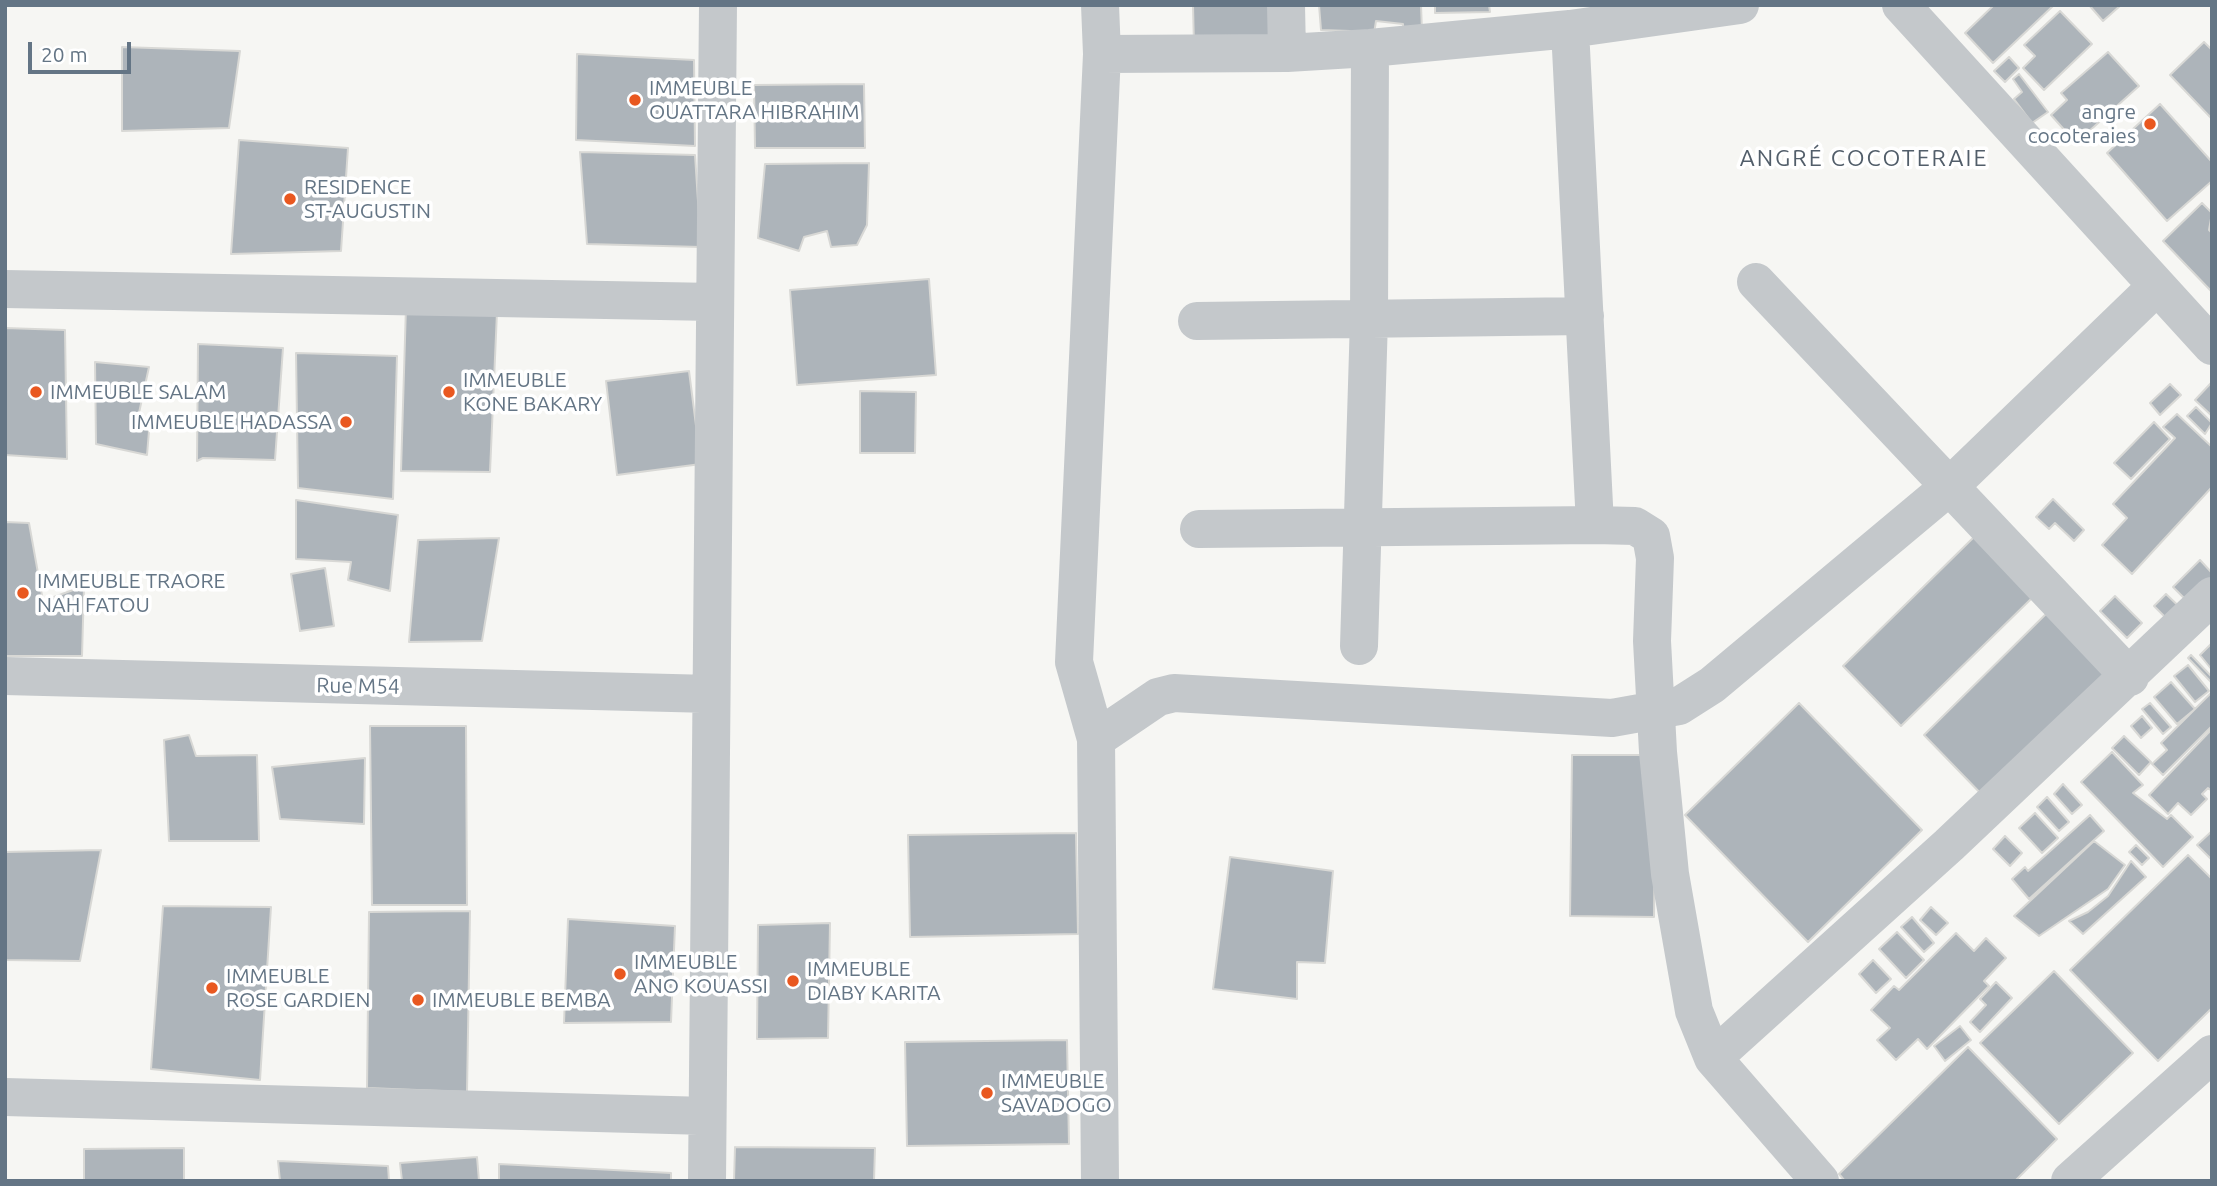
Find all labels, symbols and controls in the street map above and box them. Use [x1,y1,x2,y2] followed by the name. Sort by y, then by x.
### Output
[32,28,135,72] scale bar
[41,42,88,66] text: 20 m
[649,75,860,125] place label: IMMEUBLE OUATTARA HIBRAHIM
[627,92,643,108] marker: IMMEUBLE OUATTARA HIBRAHIM
[2028,99,2136,149] place label: angre cocoteraies
[2142,116,2158,132] marker: angre cocoteraies
[1742,144,1986,172] district label: ANGRÉ COCOTERAIE
[304,174,431,224] place label: RESIDENCE ST-AUGUSTIN
[282,191,298,207] marker: RESIDENCE ST-AUGUSTIN
[463,367,602,417] place label: IMMEUBLE KONE BAKARY
[50,379,226,405] place label: IMMEUBLE SALAM
[28,384,44,400] marker: IMMEUBLE SALAM
[441,384,457,400] marker: IMMEUBLE KONE BAKARY
[131,409,332,435] place label: IMMEUBLE HADASSA
[338,414,354,430] marker: IMMEUBLE HADASSA
[37,568,225,618] place label: IMMEUBLE TRAORE NAH FATOU
[15,585,31,601] marker: IMMEUBLE TRAORE NAH FATOU
[316,673,400,699] street label: Rue M54
[634,949,768,999] place label: IMMEUBLE ANO KOUASSI
[807,956,941,1006] place label: IMMEUBLE DIABY KARITA
[226,963,371,1013] place label: IMMEUBLE ROSE GARDIEN
[612,966,628,982] marker: IMMEUBLE ANO KOUASSI
[785,973,801,989] marker: IMMEUBLE DIABY KARITA
[204,980,220,996] marker: IMMEUBLE ROSE GARDIEN
[432,987,611,1013] place label: IMMEUBLE BEMBA
[410,992,426,1008] marker: IMMEUBLE BEMBA
[1001,1068,1112,1118] place label: IMMEUBLE SAVADOGO
[979,1085,995,1101] marker: IMMEUBLE SAVADOGO

